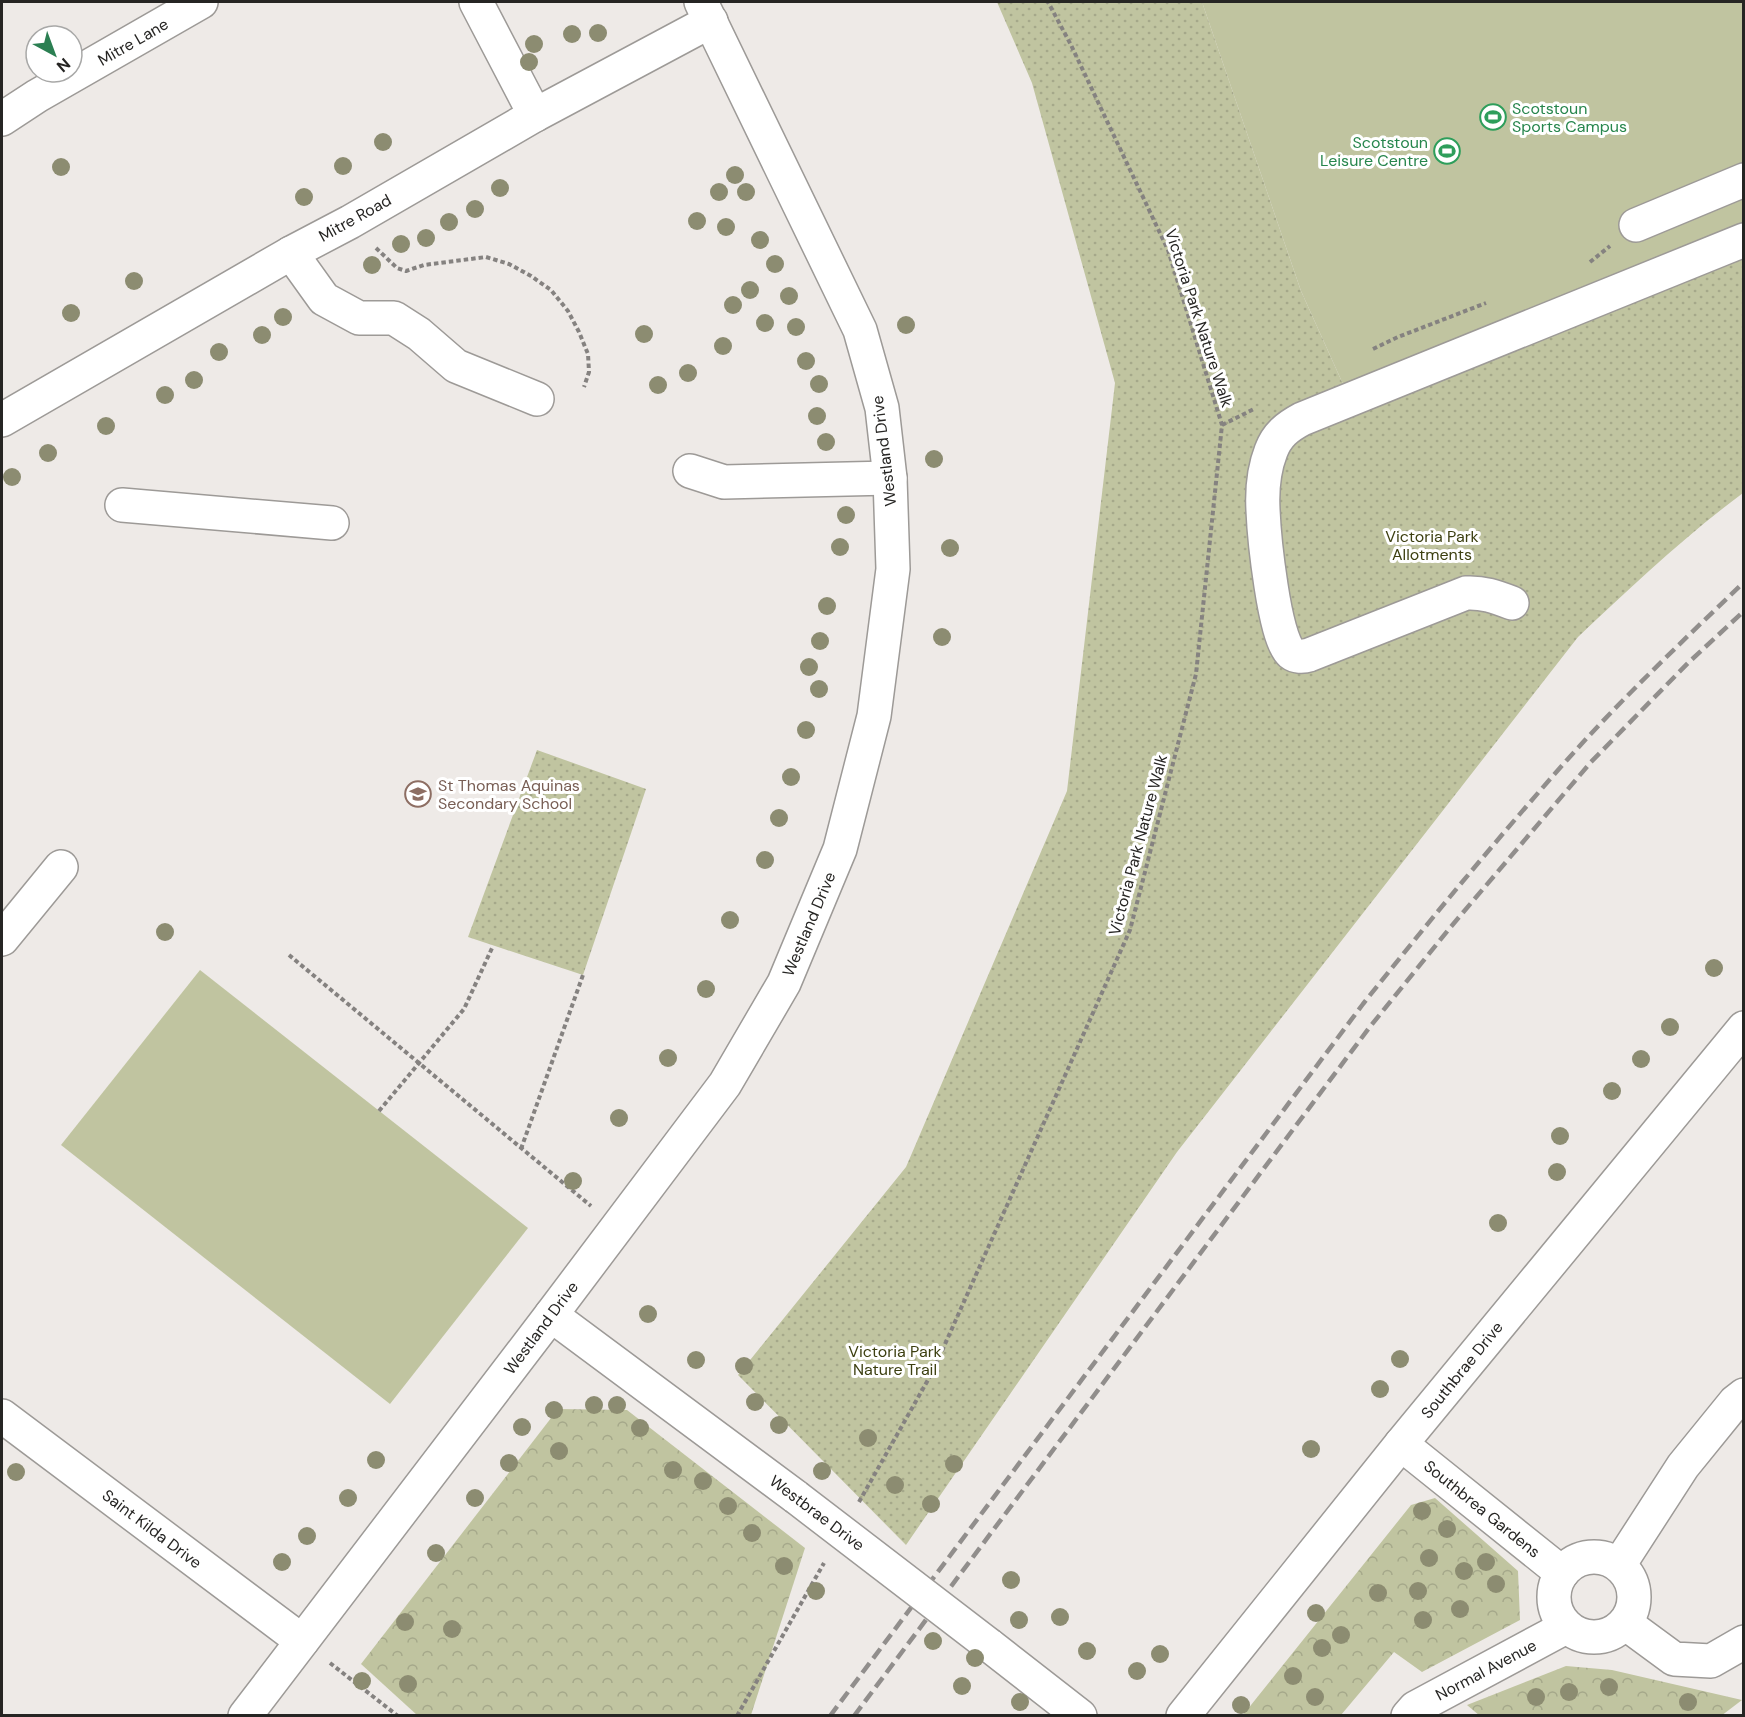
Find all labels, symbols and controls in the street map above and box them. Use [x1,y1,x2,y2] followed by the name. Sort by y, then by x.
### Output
[94,13,172,71] street label: Mitre Lane
[24,24,84,84] north arrow
[52,53,75,77] text: N
[1512,98,1627,137] place label: Scotstoun Sports Campus
[1478,102,1508,132] sports icon: Scotstoun Sports Campus
[1320,132,1428,171] place label: Scotstoun Leisure Centre
[1432,136,1462,166] sports icon: Scotstoun Leisure Centre
[315,189,395,247] street label: Mitre Road
[1160,226,1238,410] street label: Victoria Park Nature Walk
[867,394,901,508] street label: Westland Drive
[1385,526,1479,565] park label: Victoria Park Allotments
[1104,752,1172,938] street label: Victoria Park Nature Walk
[438,775,580,814] place label: St Thomas Aquinas Secondary School
[403,779,433,809] school or university icon: St Thomas Aquinas Secondary School
[778,869,840,979] street label: Westland Drive
[499,1277,583,1379] street label: Westland Drive
[1416,1317,1508,1423] street label: Southbrae Drive
[848,1341,942,1380] park label: Victoria Park Nature Trail
[1419,1456,1545,1562] street label: Southbrea Gardens
[765,1470,869,1556] street label: Westbrae Drive
[98,1485,206,1573] street label: Saint Kilda Drive
[1432,1635,1540,1705] street label: Normal Avenue

